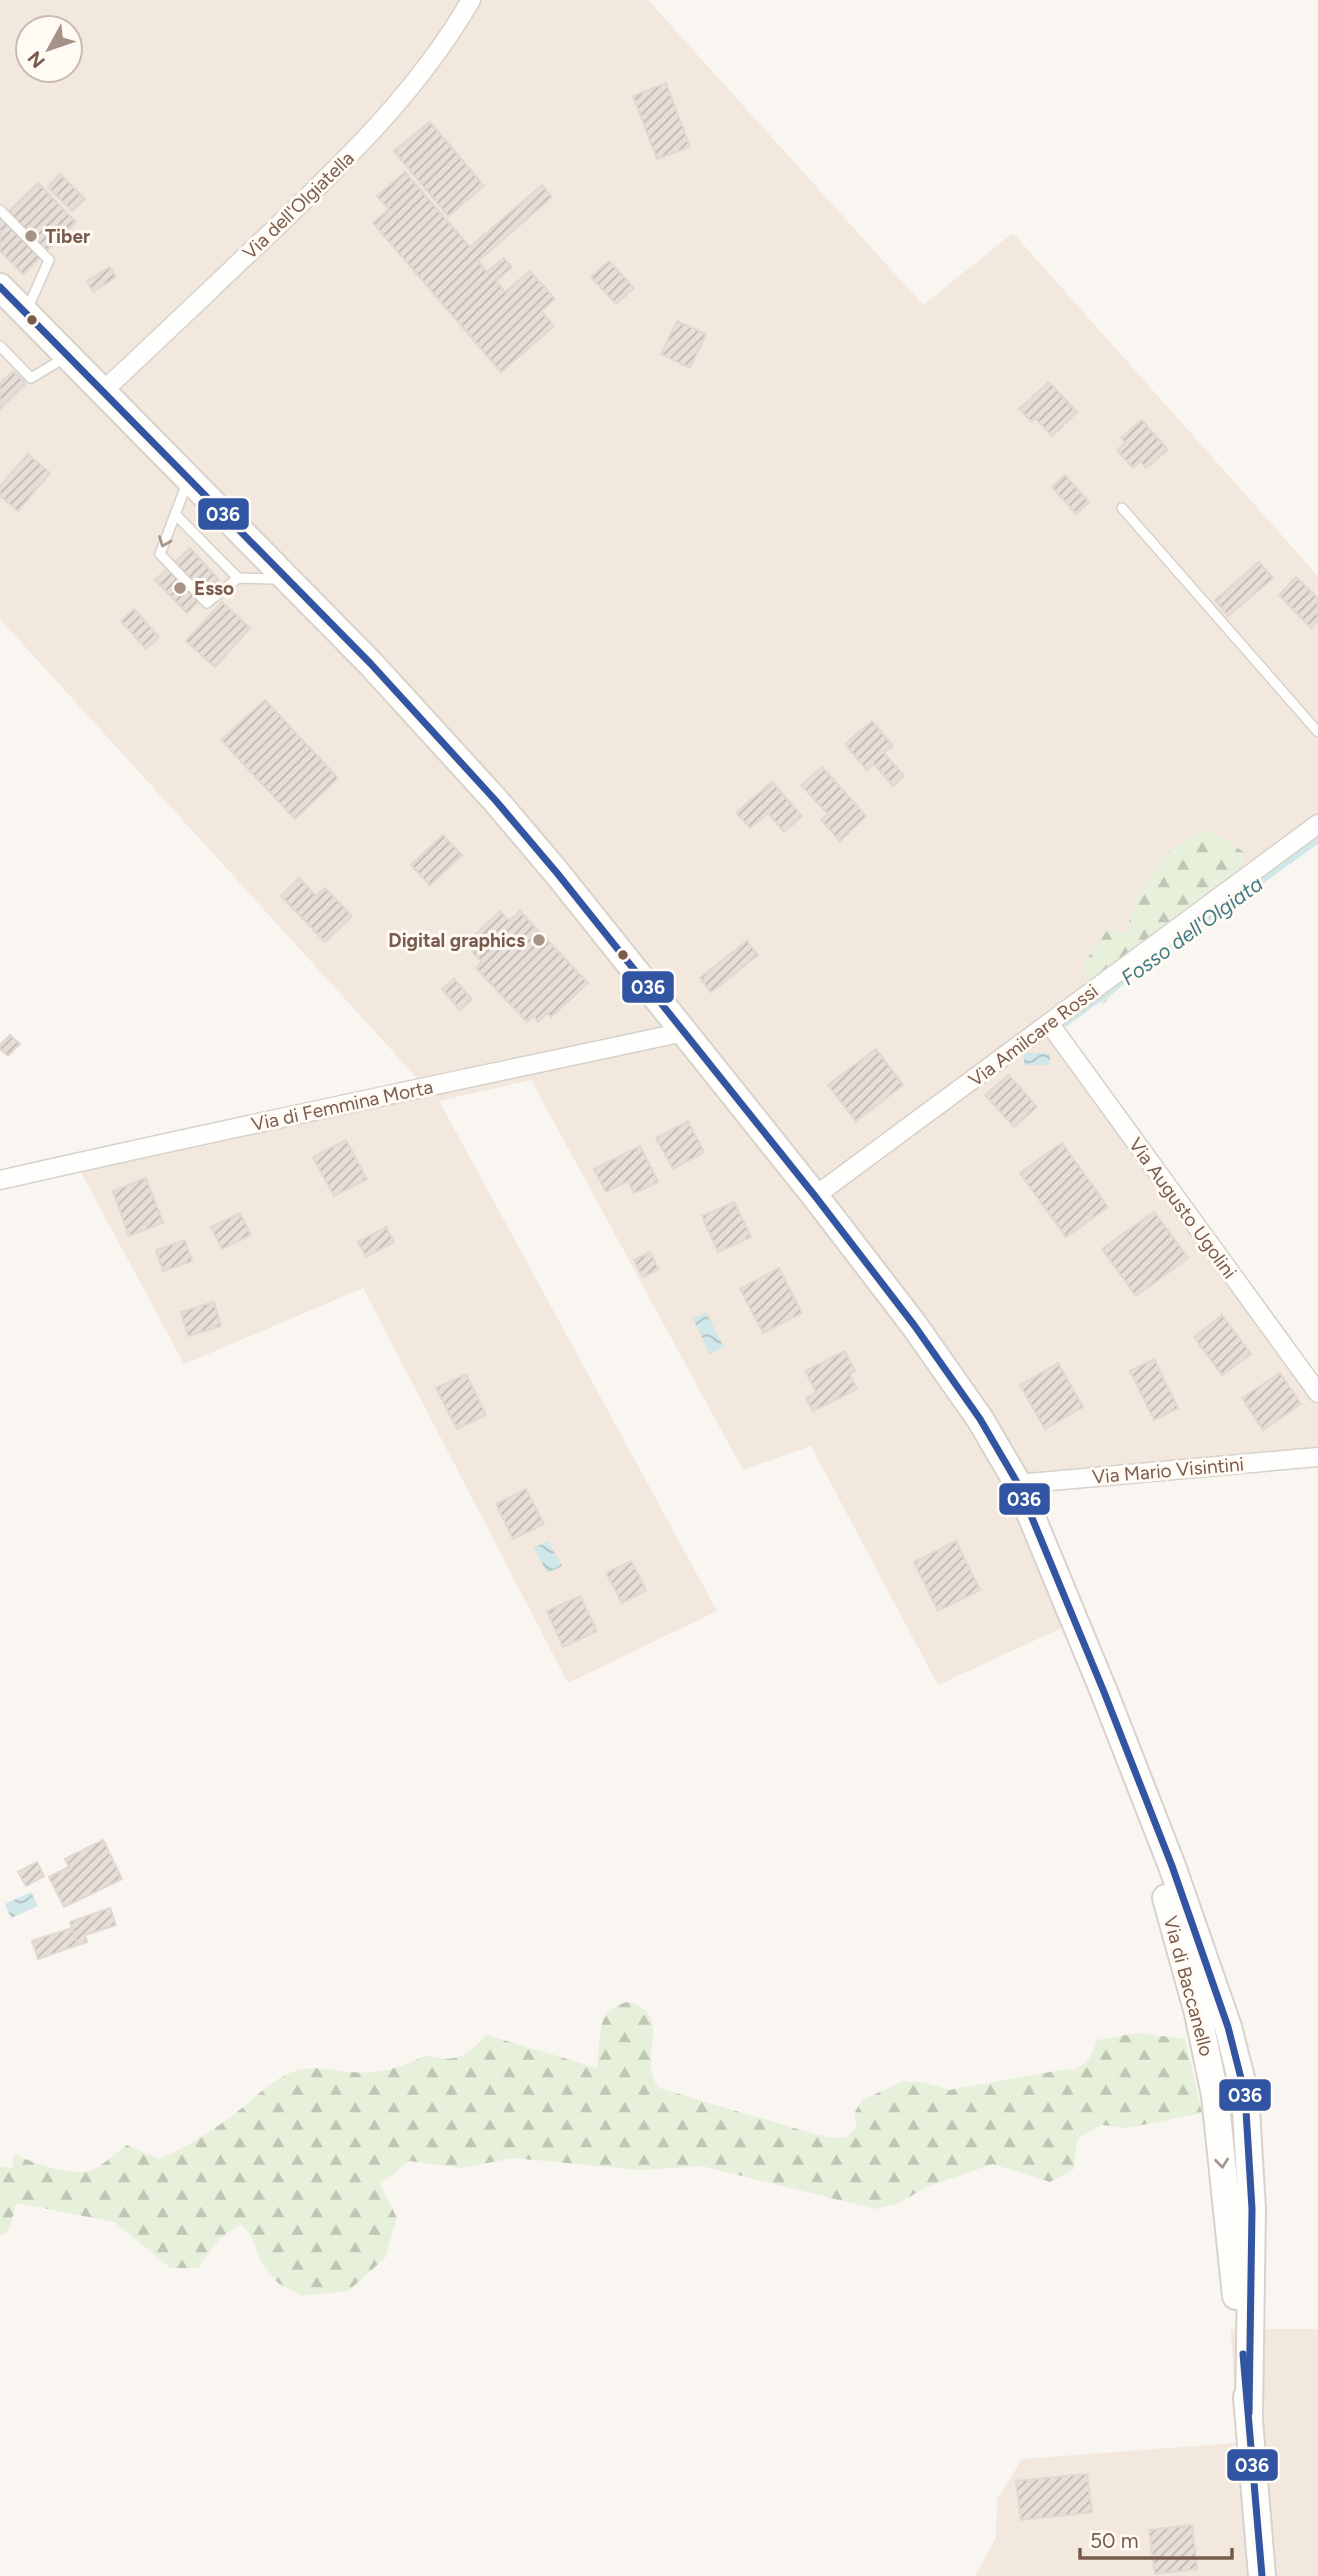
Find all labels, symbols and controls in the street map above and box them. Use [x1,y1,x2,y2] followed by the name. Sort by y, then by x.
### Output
[14,14,84,84] north arrow
[23,47,50,73] text: N
[238,147,359,264] street label: Via dell'Olgiatella
[45,225,90,248] place label: Tiber
[23,228,39,244] marker: Tiber
[25,313,39,327] unlabelled marker
[197,497,250,531] line badge: 036
[206,503,240,526] text: 036
[159,535,173,547] one-way arrow
[194,577,234,600] place label: Esso
[172,580,188,596] marker: Esso
[1116,871,1267,990] water label: Fosso dell'Olgiata
[388,929,525,952] place label: Digital graphics
[531,932,547,948] marker: Digital graphics
[616,948,630,962] unlabelled marker
[621,970,675,1004] line badge: 036
[631,976,665,999] text: 036
[964,979,1103,1092] street label: Via Amilcare Rossi
[249,1075,435,1136] street label: Via di Femmina Morta
[1124,1134,1241,1283] street label: Via Augusto Ugolini
[1091,1452,1245,1489] street label: Via Mario Visintini
[998,1482,1051,1516] line badge: 036
[1007,1488,1041,1511] text: 036
[1159,1914,1218,2059] street label: Via di Baccanello
[1218,2078,1272,2112] line badge: 036
[1228,2084,1262,2107] text: 036
[1215,2157,1230,2169] one-way arrow
[1226,2448,1279,2482] line badge: 036
[1235,2454,1269,2477] text: 036
[1080,2516,1232,2560] scale bar
[1090,2528,1139,2553] text: 50 m

